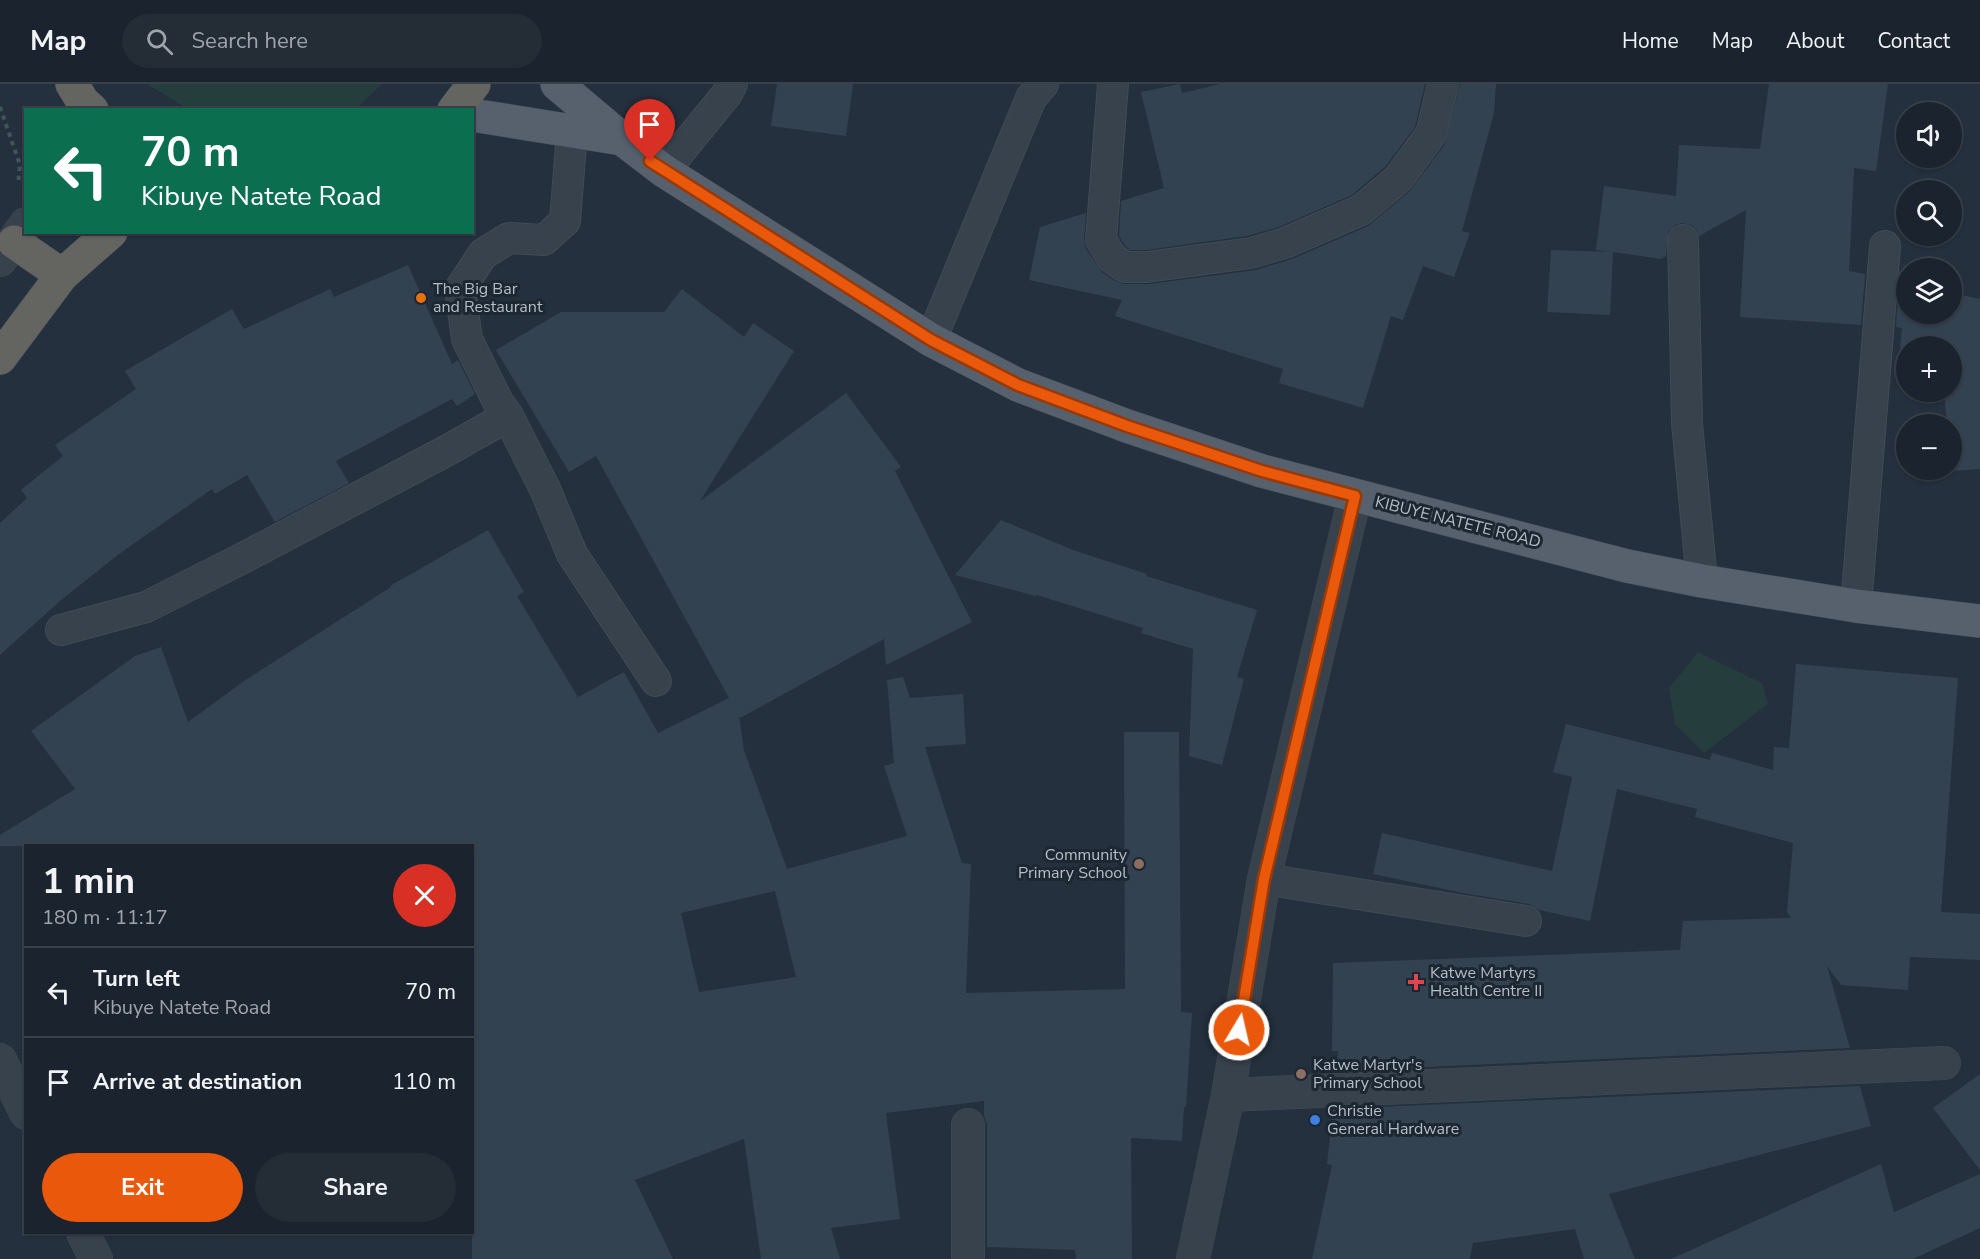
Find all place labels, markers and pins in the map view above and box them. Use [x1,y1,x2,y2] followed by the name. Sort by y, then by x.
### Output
[624,99,675,161] pin
[433,278,543,318] place label: The Big Bar and Restaurant
[414,291,428,305] marker: The Big Bar and Restaurant
[1018,844,1128,884] place label: Community Primary School
[1132,857,1146,871] marker: Community Primary School
[1430,962,1542,1002] place label: Katwe Martyrs Health Centre II
[1407,973,1425,991] marker: Katwe Martyrs Health Centre II
[1313,1054,1422,1094] place label: Katwe Martyr's Primary School
[1294,1067,1308,1081] marker: Katwe Martyr's Primary School
[1327,1100,1459,1140] place label: Christie General Hardware
[1308,1113,1322,1127] marker: Christie General Hardware

